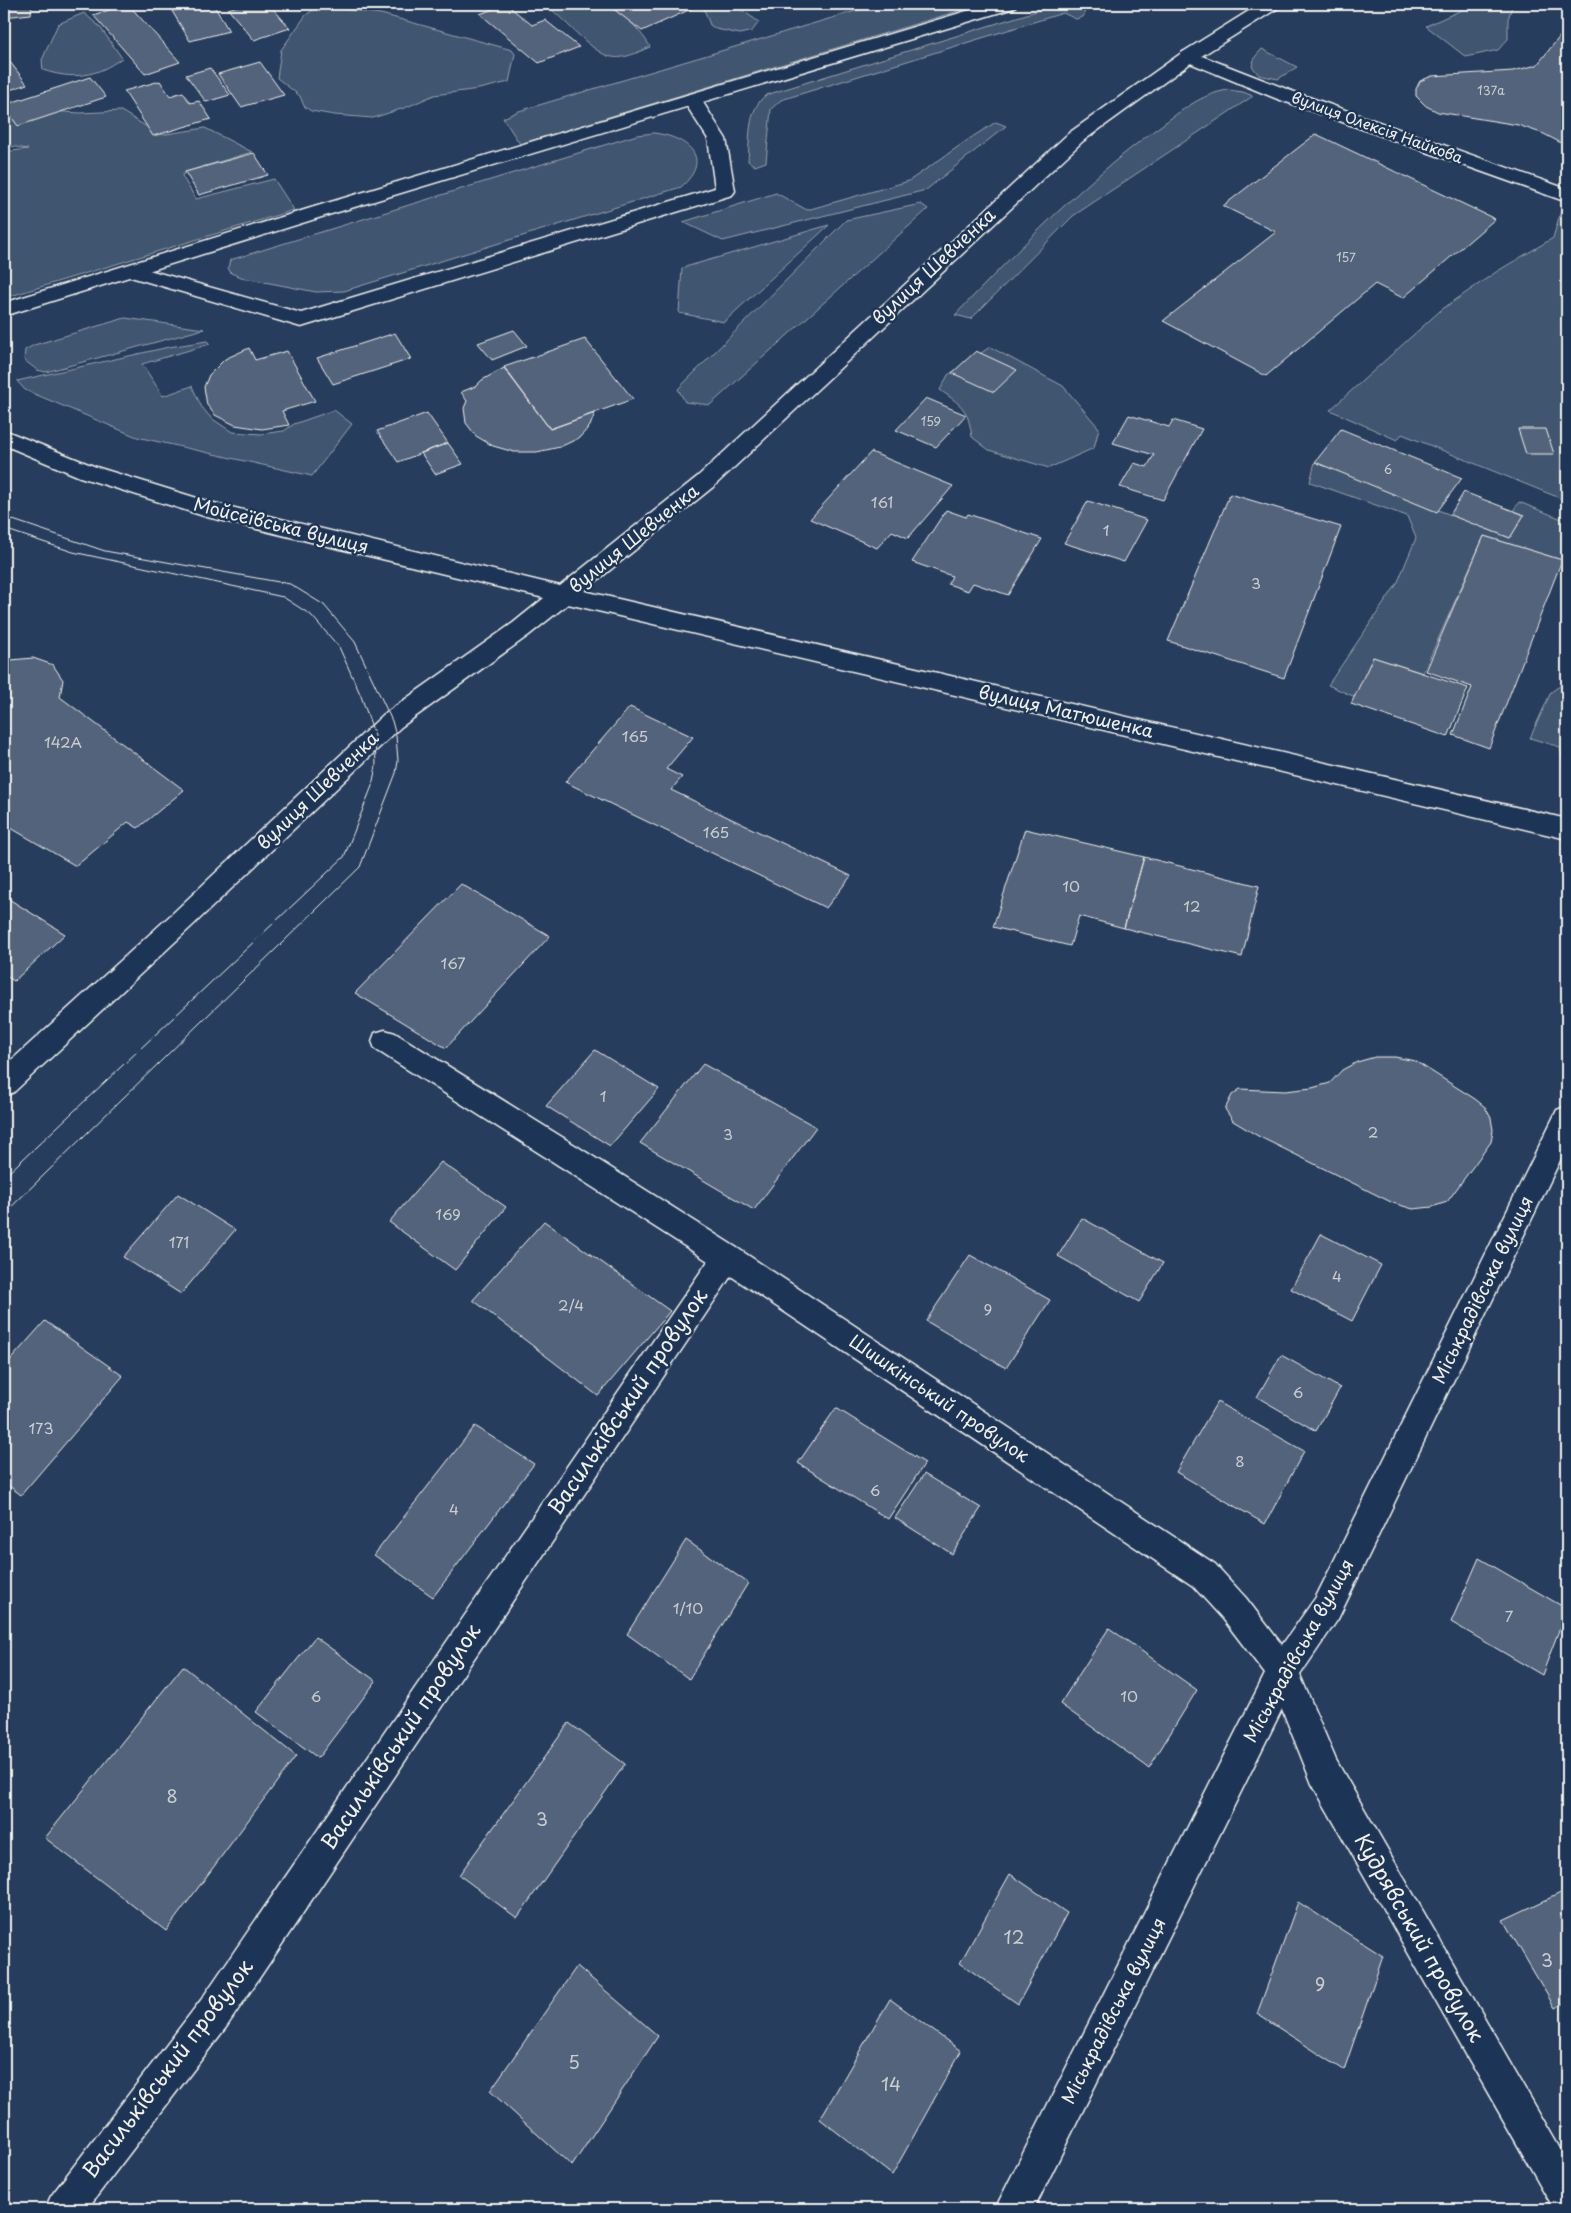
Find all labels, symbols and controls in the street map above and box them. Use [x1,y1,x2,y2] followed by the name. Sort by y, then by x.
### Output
[1477,81,1505,99] house number: 137а
[1289,85,1467,169] street label: вулиця Олексія Найкова
[865,201,1001,330] street label: вулиця Шевченка
[1336,248,1356,266] house number: 157
[921,412,941,430] house number: 159
[1384,460,1392,478] house number: 6
[562,476,705,599] street label: вулиця Шевченка
[191,490,372,559] street label: Мойсеївська вулиця
[871,490,893,513] house number: 161
[1103,518,1109,541] house number: 1
[1251,571,1261,594] house number: 3
[976,677,1157,744] street label: вулиця Матюшенка
[250,724,385,855] street label: вулиця Шевченка
[622,724,648,747] house number: 165
[44,730,82,753] house number: 142А
[703,820,729,843] house number: 165
[1062,874,1080,897] house number: 10
[1183,894,1201,917] house number: 12
[441,951,466,974] house number: 167
[600,1084,606,1107] house number: 1
[1368,1120,1378,1143] house number: 2
[723,1122,733,1145] house number: 3
[1424,1191,1539,1388] street label: Міськрадівська вулиця
[435,1202,461,1225] house number: 169
[169,1230,189,1253] house number: 171
[1332,1264,1342,1287] house number: 4
[538,1281,715,1520] street label: Васильківський провулок
[558,1293,584,1316] house number: 2/4
[984,1297,992,1320] house number: 9
[844,1327,1036,1468] street label: Шишкінський провулок
[1293,1380,1303,1403] house number: 6
[29,1416,54,1439] house number: 173
[1235,1449,1245,1472] house number: 8
[870,1478,880,1501] house number: 6
[449,1497,459,1520] house number: 4
[1236,1554,1359,1747] street label: Міськрадівська вулиця
[673,1596,703,1619] house number: 1/10
[1505,1604,1514,1627] house number: 7
[311,1616,488,1855] street label: Васильківський провулок
[311,1684,321,1707] house number: 6
[1120,1684,1138,1707] house number: 10
[166,1782,178,1809] house number: 8
[536,1805,548,1832] house number: 3
[1348,1827,1494,2048] street label: Кудрявський провулок
[1054,1912,1172,2108] street label: Міськрадівська вулиця
[1004,1923,1024,1950] house number: 12
[1541,1946,1553,1973] house number: 3
[73,1951,260,2184] street label: Васильківський провулок
[1315,1970,1325,1997] house number: 9
[568,2048,580,2075] house number: 5
[881,2070,901,2097] house number: 14

